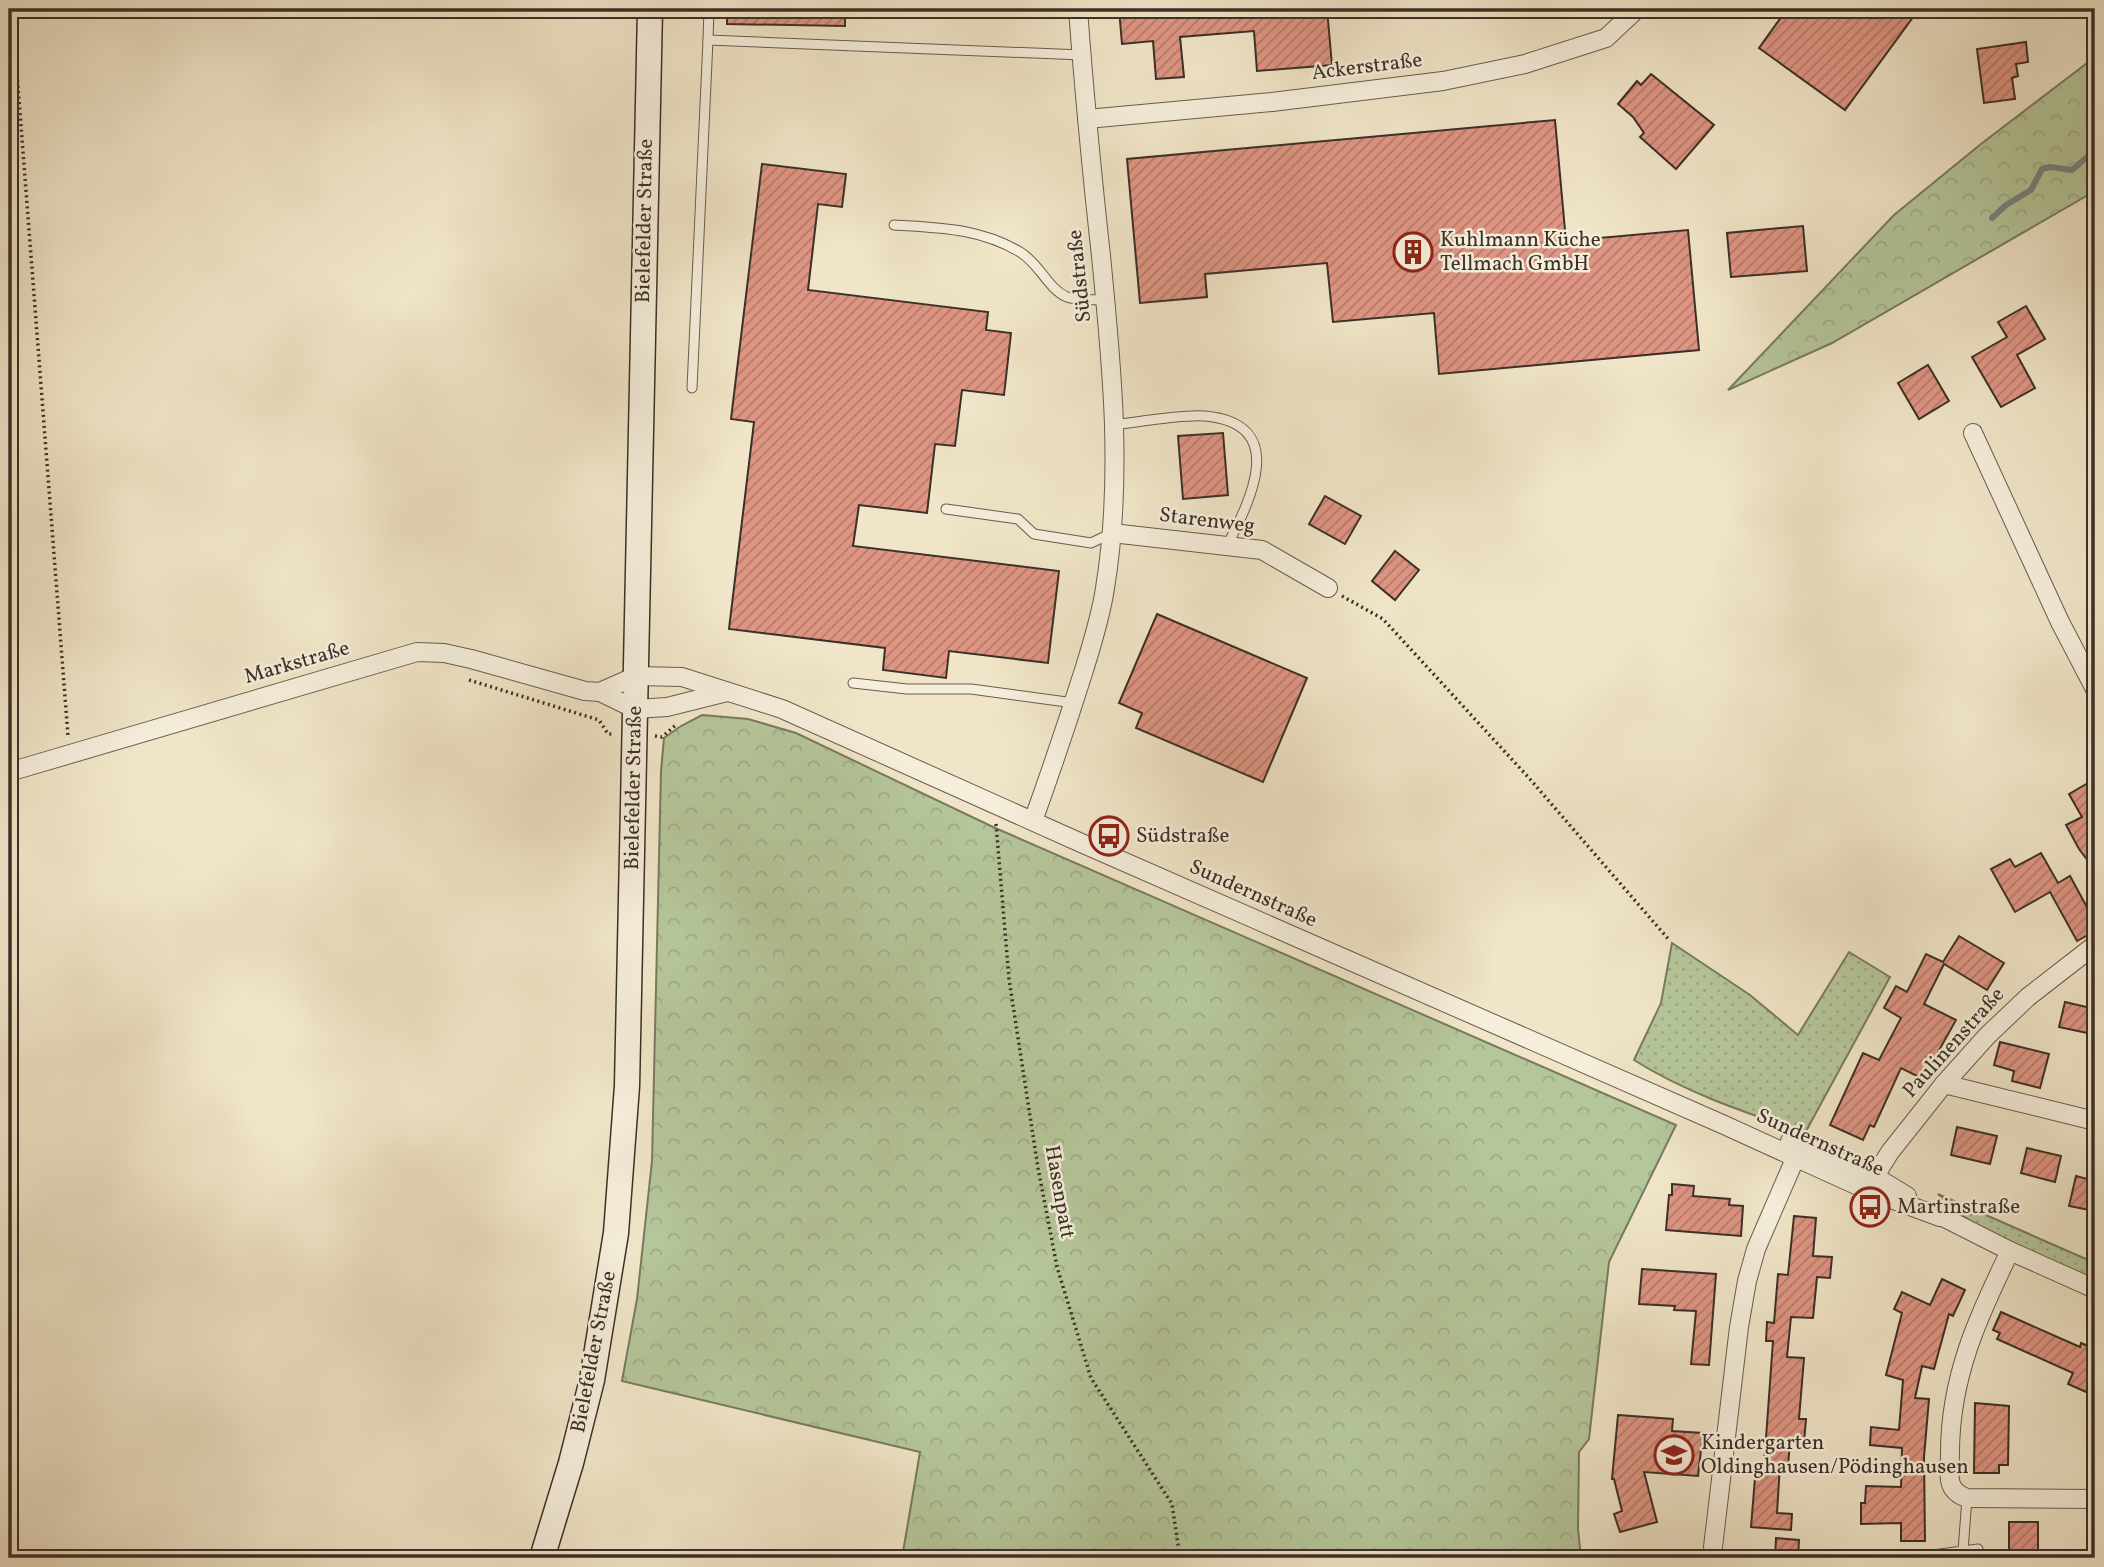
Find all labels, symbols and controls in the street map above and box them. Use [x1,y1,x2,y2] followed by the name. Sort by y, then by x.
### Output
[1310,46,1424,88] street label: Ackerstraße
[629,138,661,304] street label: Bielefelder Straße
[1440,226,1601,279] place label: Kuhlmann Küche Tellmach GmbH
[1061,228,1099,324] street label: Südstraße
[1392,231,1434,273] building icon: Kuhlmann Küche Tellmach GmbH
[1157,501,1257,541] street label: Starenweg
[241,634,353,692] street label: Markstraße
[618,705,650,871] street label: Bielefelder Straße
[1088,815,1130,857] bus stop icon: Südstraße
[1136,822,1229,851] place label: Südstraße
[1184,853,1322,935] street label: Sundernstraße
[1896,981,2012,1105] street label: Paulinenstraße
[1751,1102,1889,1184] street label: Sundernstraße
[1037,1143,1081,1241] street label: Hasenpatt
[1849,1186,1891,1228] bus stop icon: Martinstraße
[1897,1193,2020,1222] place label: Martinstraße
[564,1268,624,1436] street label: Bielefelder Straße
[1701,1429,1969,1482] place label: Kindergarten Oldinghausen/Pödinghausen
[1653,1434,1695,1476] school or university icon: Kindergarten Oldinghausen/Pödinghausen

